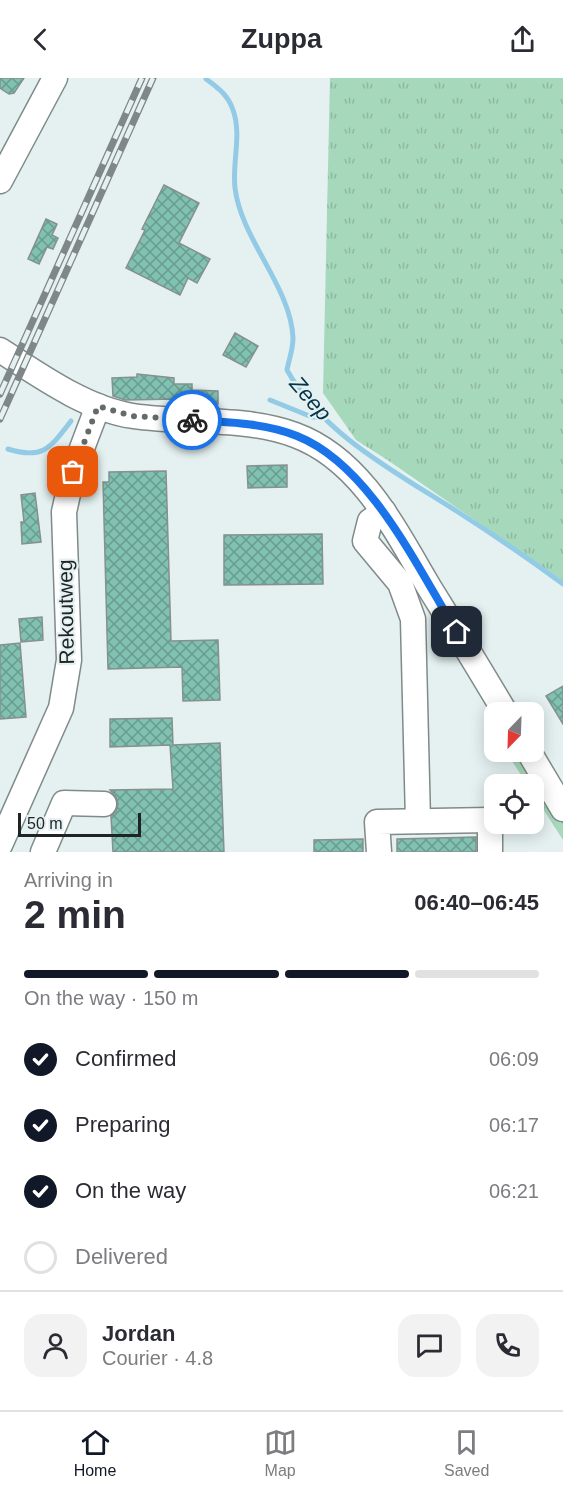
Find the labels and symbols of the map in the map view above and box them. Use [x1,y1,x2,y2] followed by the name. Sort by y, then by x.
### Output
[284,370,337,425] water label: Zeep
[162,390,222,450] courier
[47,446,98,497] pin
[53,559,78,665] street label: Rekoutweg
[431,606,482,657] pin
[484,702,544,762] north arrow
[18,810,141,838] scale bar

